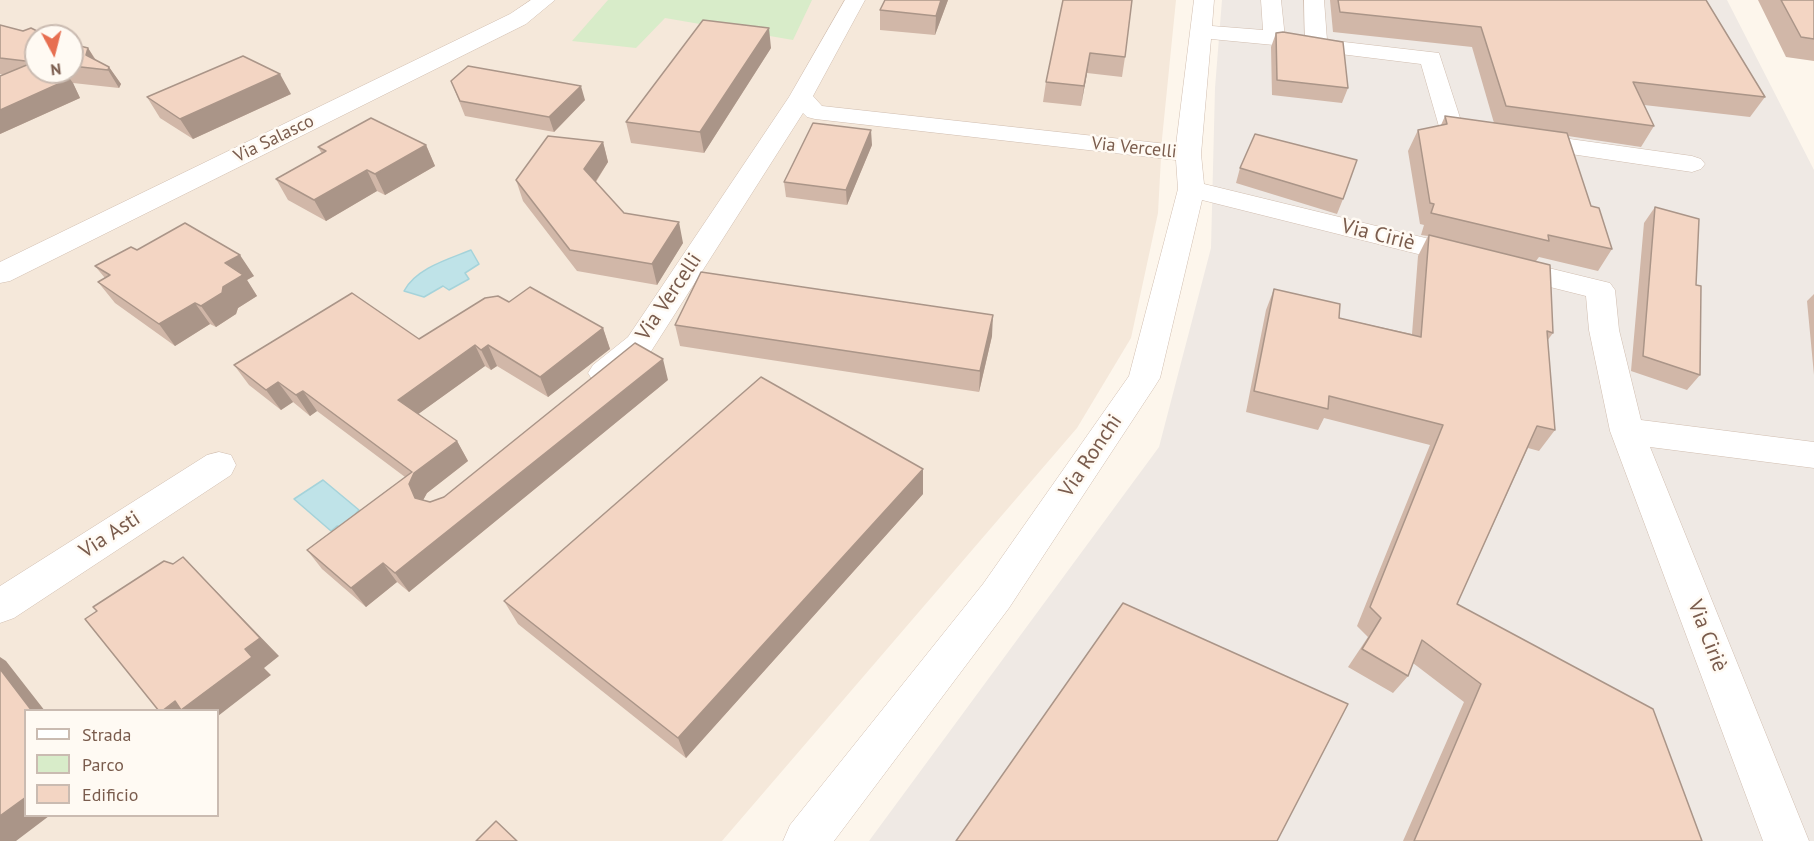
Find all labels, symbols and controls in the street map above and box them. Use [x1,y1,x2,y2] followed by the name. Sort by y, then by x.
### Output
[24,24,84,84] north arrow
[50,59,62,80] text: N
[230,110,318,168] street label: Via Salasco
[1090,133,1178,163] street label: Via Vercelli
[1339,214,1417,256] street label: Via Ciriè
[631,249,707,345] street label: Via Vercelli
[1054,410,1128,502] street label: Via Ronchi
[75,506,145,564] street label: Via Asti
[1682,597,1732,675] street label: Via Ciriè
[24,709,219,817] legend
[82,723,131,746] text: Strada
[82,753,124,776] text: Parco
[82,783,138,806] text: Edificio

